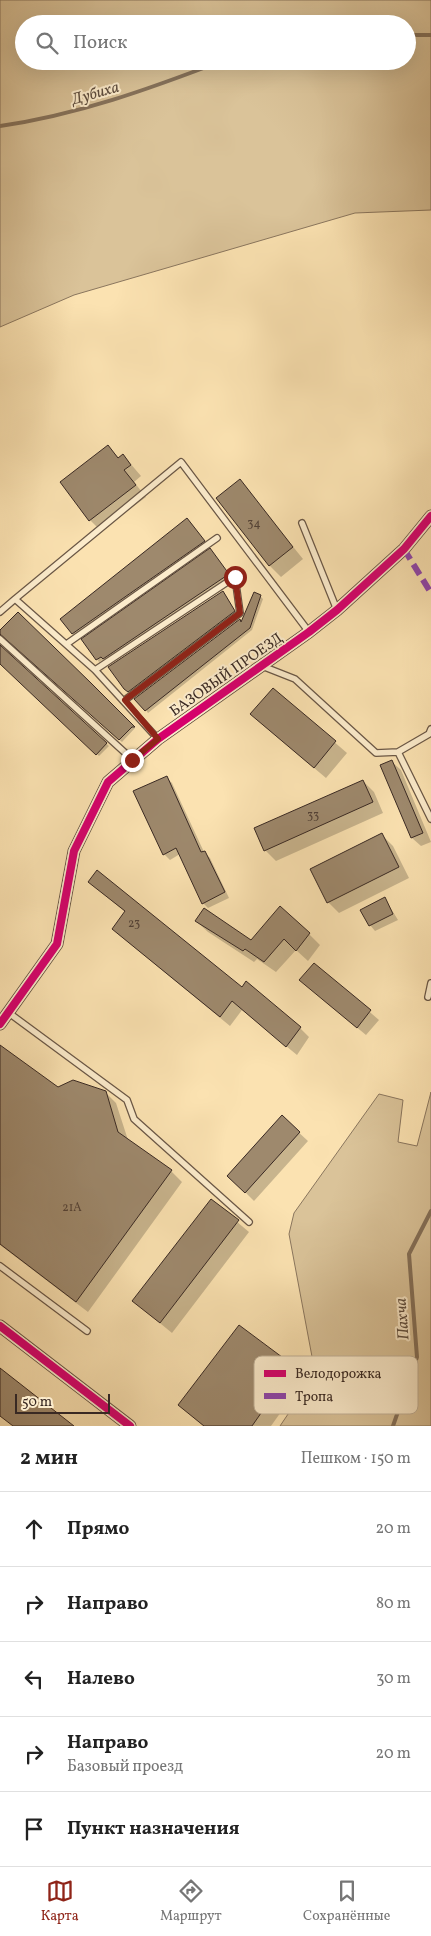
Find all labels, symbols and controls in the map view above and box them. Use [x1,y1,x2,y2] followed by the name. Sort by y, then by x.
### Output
[15,15,416,70] search box
[33,29,61,57] icon: search
[73,30,127,56] text: Поиск
[68,77,122,111] water label: Дубиха
[247,516,261,532] house number: 34
[224,566,247,589] route start
[166,628,288,722] street label: БАЗОВЫЙ ПРОЕЗД
[121,749,144,772] route end
[307,808,319,824] house number: 33
[128,916,140,932] house number: 23
[62,1200,82,1216] house number: 21А
[391,1297,415,1341] water label: Пахча
[254,1356,418,1414] legend
[295,1365,382,1384] text: Велодорожка
[295,1388,333,1407] text: Тропа
[15,1391,110,1414] scale bar
[22,1393,52,1412] text: 50 m
[20,1444,78,1473] text: 2 мин
[301,1448,411,1470] text: Пешком · 150 m
[20,1515,48,1543] icon: ahead
[67,1516,129,1542] text: Прямо
[376,1518,411,1540] text: 20 m
[20,1590,48,1618] icon: right
[67,1591,149,1617] text: Направо
[376,1593,411,1615] text: 80 m
[20,1665,48,1693] icon: left
[67,1666,135,1692] text: Налево
[376,1668,411,1690] text: 30 m
[67,1730,149,1756] text: Направо
[20,1740,48,1768] icon: right
[376,1743,411,1765] text: 20 m
[67,1756,183,1778] text: Базовый проезд
[20,1815,48,1843] icon: arrive
[67,1816,240,1842] text: Пункт назначения
[41,1877,79,1926] tab: Карта
[160,1877,222,1926] tab: Маршрут
[303,1877,390,1926] tab: Сохранённые

